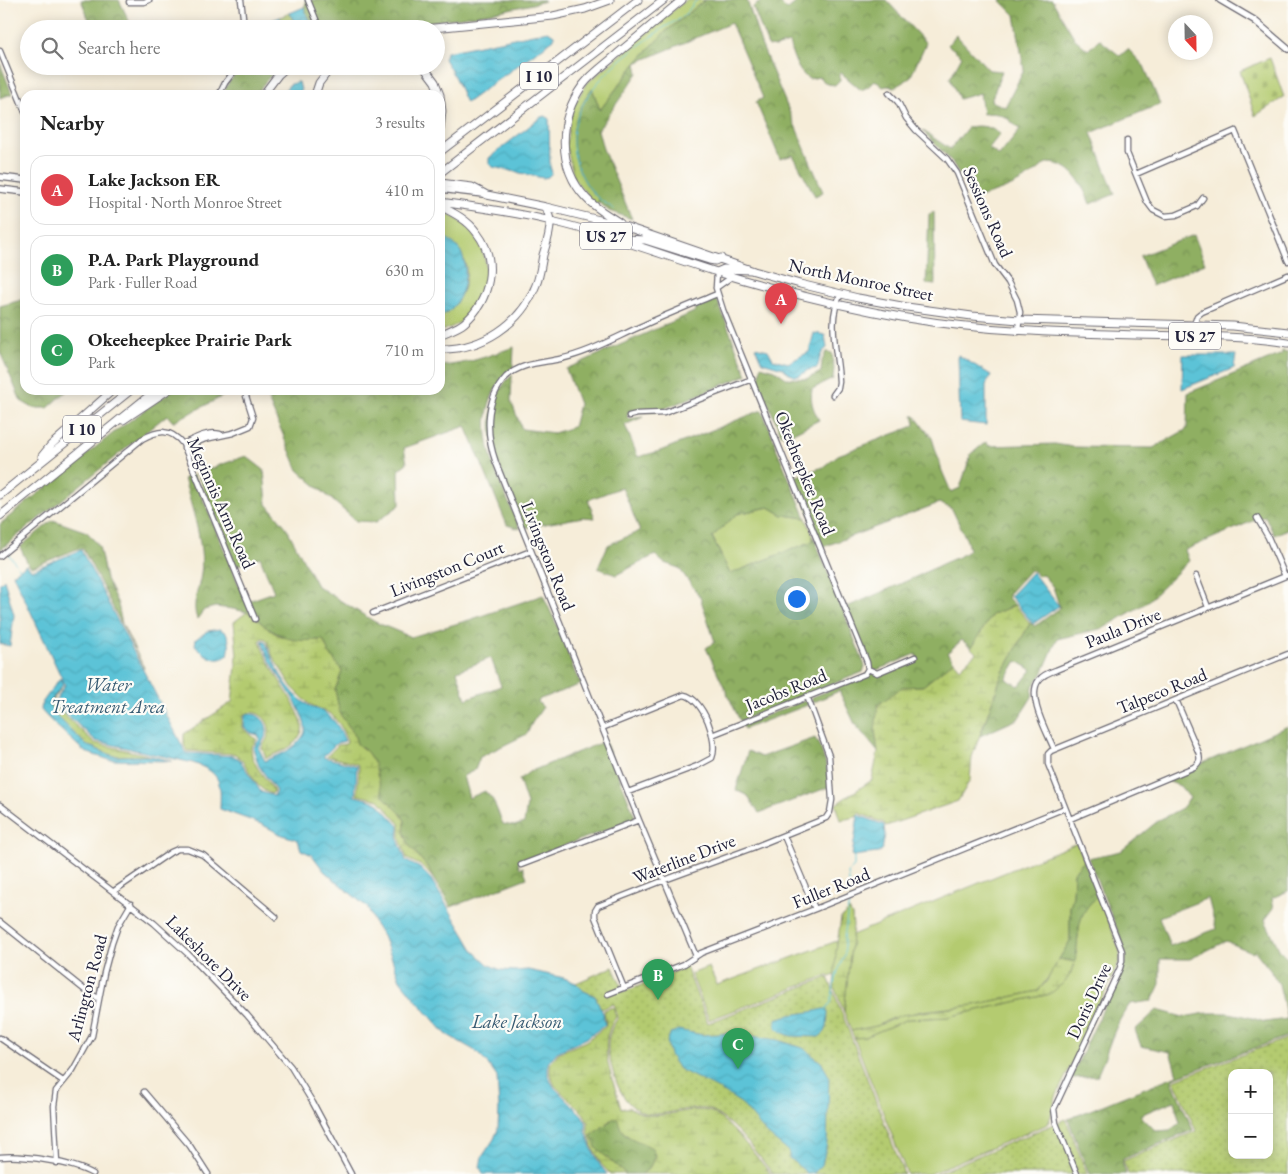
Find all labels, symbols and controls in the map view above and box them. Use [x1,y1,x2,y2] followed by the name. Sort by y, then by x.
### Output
[1168,15,1213,60] north arrow
[20,20,445,75] search box
[38,34,66,62] icon: search
[78,35,160,60] text: Search here
[520,62,558,90] road number: I 10
[40,109,104,136] text: Nearby
[375,112,425,133] text: 3 results
[958,163,1019,262] street label: Sessions Road
[88,167,220,192] text: Lake Jackson ER
[51,180,63,201] text: A
[385,180,424,201] text: 410 m
[88,192,282,213] text: Hospital · North Monroe Street
[580,222,632,250] road number: US 27
[88,247,259,272] text: P.A. Park Playground
[787,253,936,306] street label: North Monroe Street
[52,260,62,281] text: B
[385,260,424,281] text: 630 m
[88,272,197,293] text: Park · Fuller Road
[765,283,797,324] pin: A
[1169,322,1221,350] road number: US 27
[88,327,292,352] text: Okeeheepkee Prairie Park
[51,340,63,361] text: C
[385,340,424,361] text: 710 m
[88,352,115,373] text: Park
[770,407,841,539] street label: Okeeheepkee Road
[63,416,101,442] road number: I 10
[182,433,261,573] street label: Meginnis Arm Road
[516,498,581,615] street label: Livingston Road
[386,535,507,602] street label: Livingston Court
[784,586,810,612] your location
[1082,602,1164,653] street label: Paula Drive
[1113,662,1211,719] street label: Talpeco Road
[740,663,831,717] street label: Jacobs Road
[51,672,165,719] water label: Water Treatment Area
[629,828,738,889] street label: Waterline Drive
[789,861,874,913] street label: Fuller Road
[162,910,257,1005] street label: Lakeshore Drive
[61,931,112,1045] street label: Arlington Road
[642,959,674,1000] pin: B
[1061,959,1116,1042] street label: Doris Drive
[471,1009,562,1034] water label: Lake Jackson
[722,1028,754,1069] pin: C
[1228,1069,1273,1159] map controls
[1228,1069,1273,1114] button: +
[1228,1114,1273,1159] button: −

